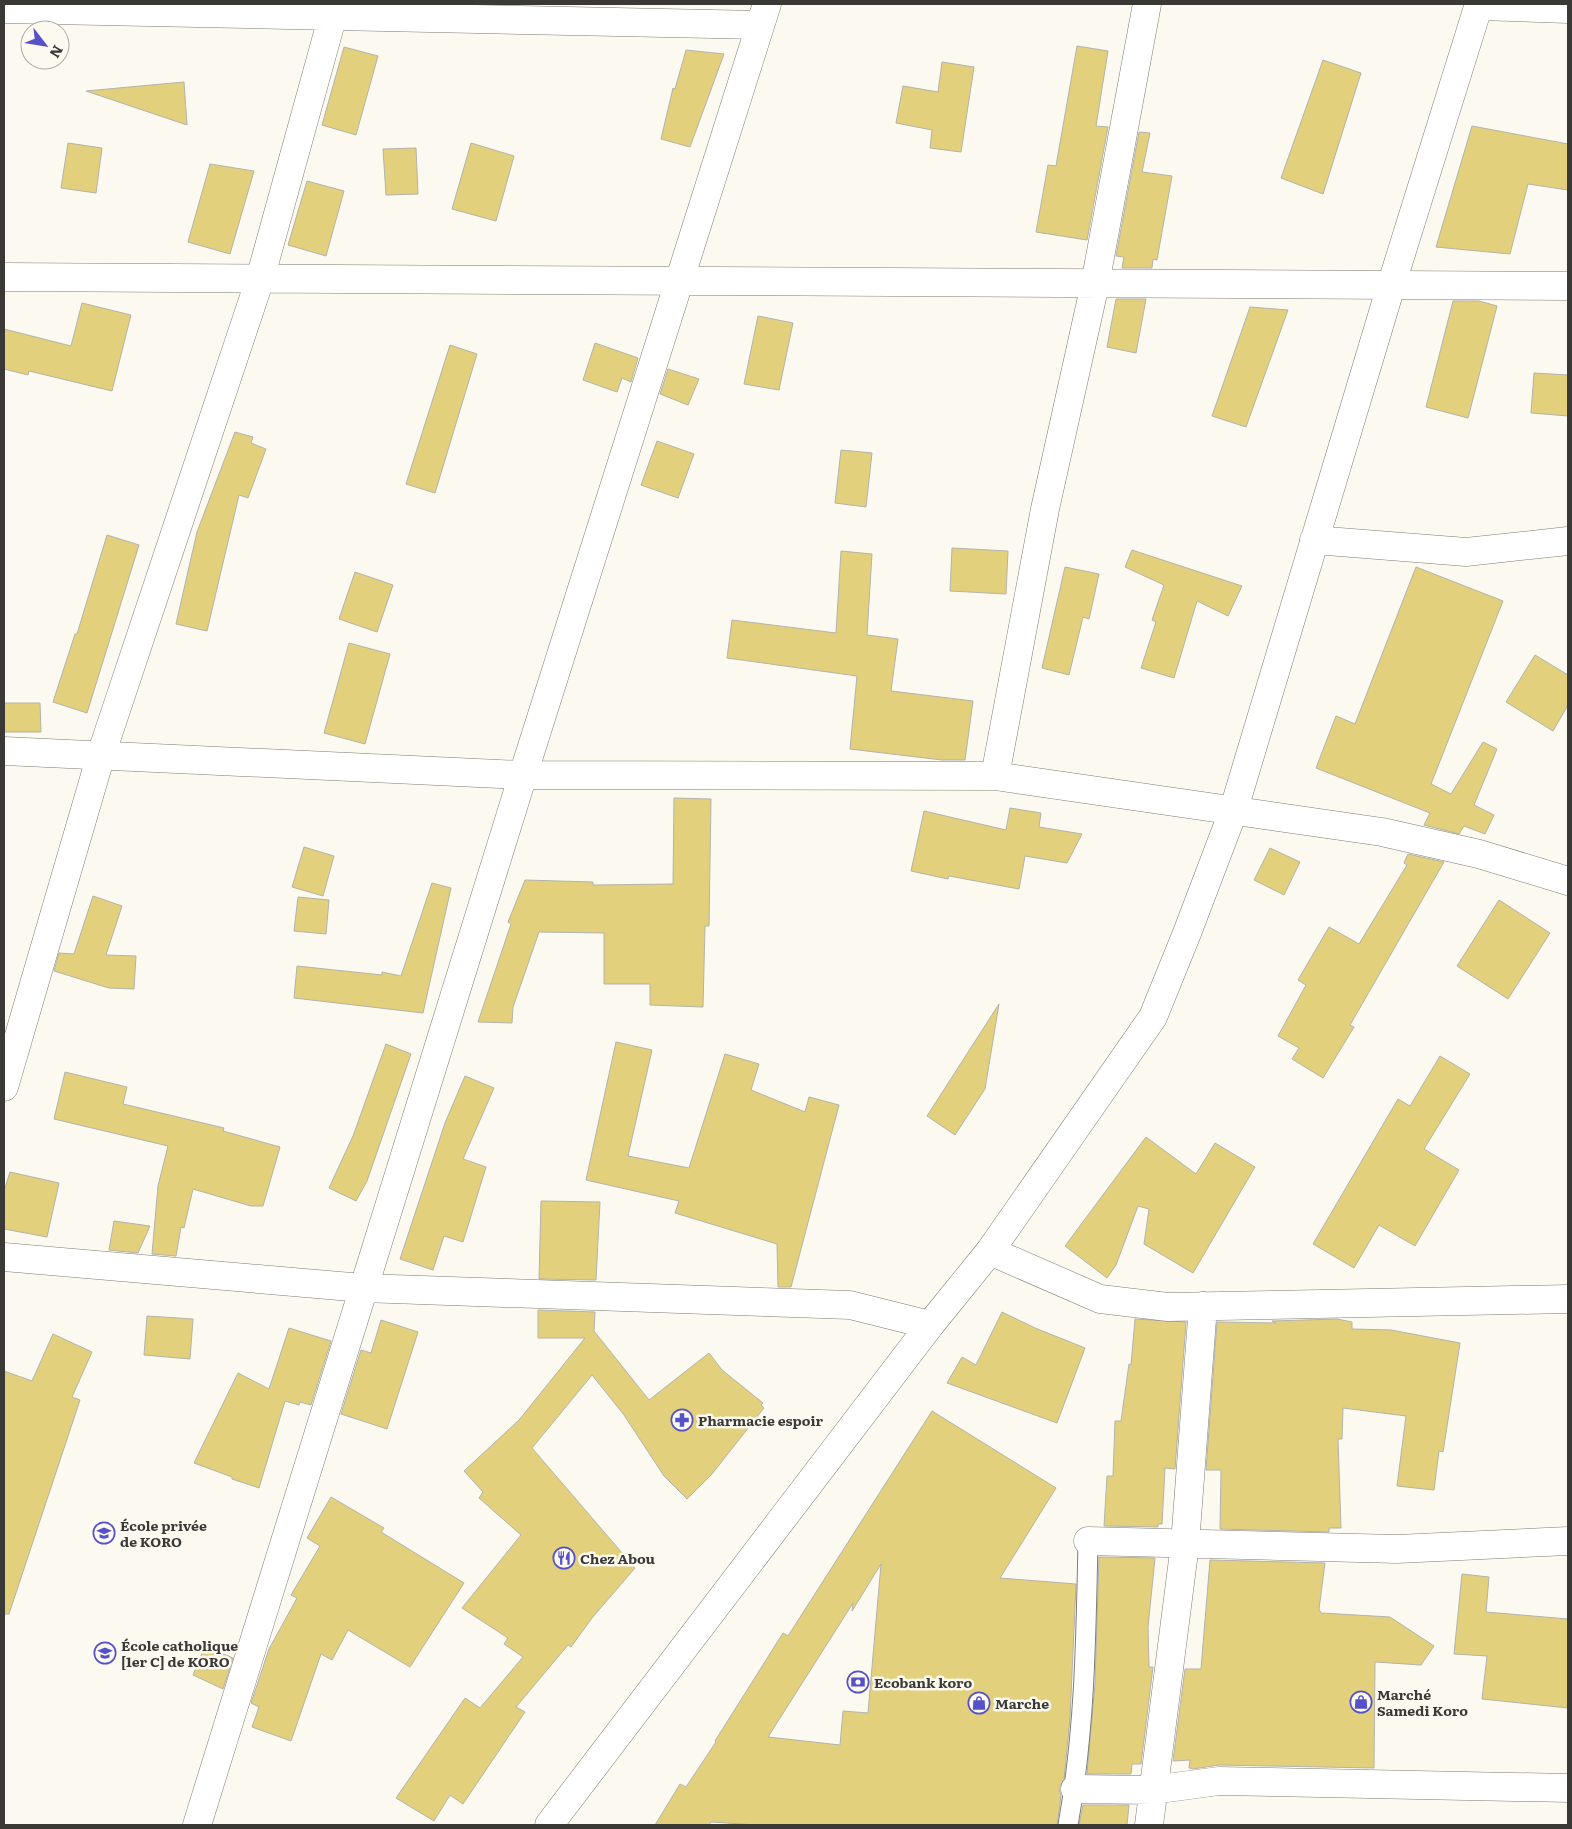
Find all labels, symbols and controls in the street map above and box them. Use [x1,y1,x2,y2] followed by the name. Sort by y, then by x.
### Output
[20,20,70,70] north arrow
[45,42,69,63] text: N
[670,1408,694,1432] pharmacy icon: Pharmacie espoir
[698,1410,824,1430] place label: Pharmacie espoir
[120,1515,207,1551] place label: École privée de KORO
[92,1521,116,1545] school or university icon: École privée de KORO
[552,1546,576,1570] restaurant icon: Chez Abou
[580,1548,656,1568] place label: Chez Abou
[121,1635,238,1671] place label: École catholique [1er C] de KORO
[93,1641,117,1665] school or university icon: École catholique [1er C] de KORO
[846,1670,870,1694] bank icon: Ecobank koro
[874,1672,972,1692] place label: Ecobank koro
[1377,1684,1468,1720] place label: Marché Samedi Koro
[1349,1690,1373,1714] shop icon: Marché Samedi Koro
[967,1691,991,1715] shop icon: Marche
[995,1693,1049,1713] place label: Marche

